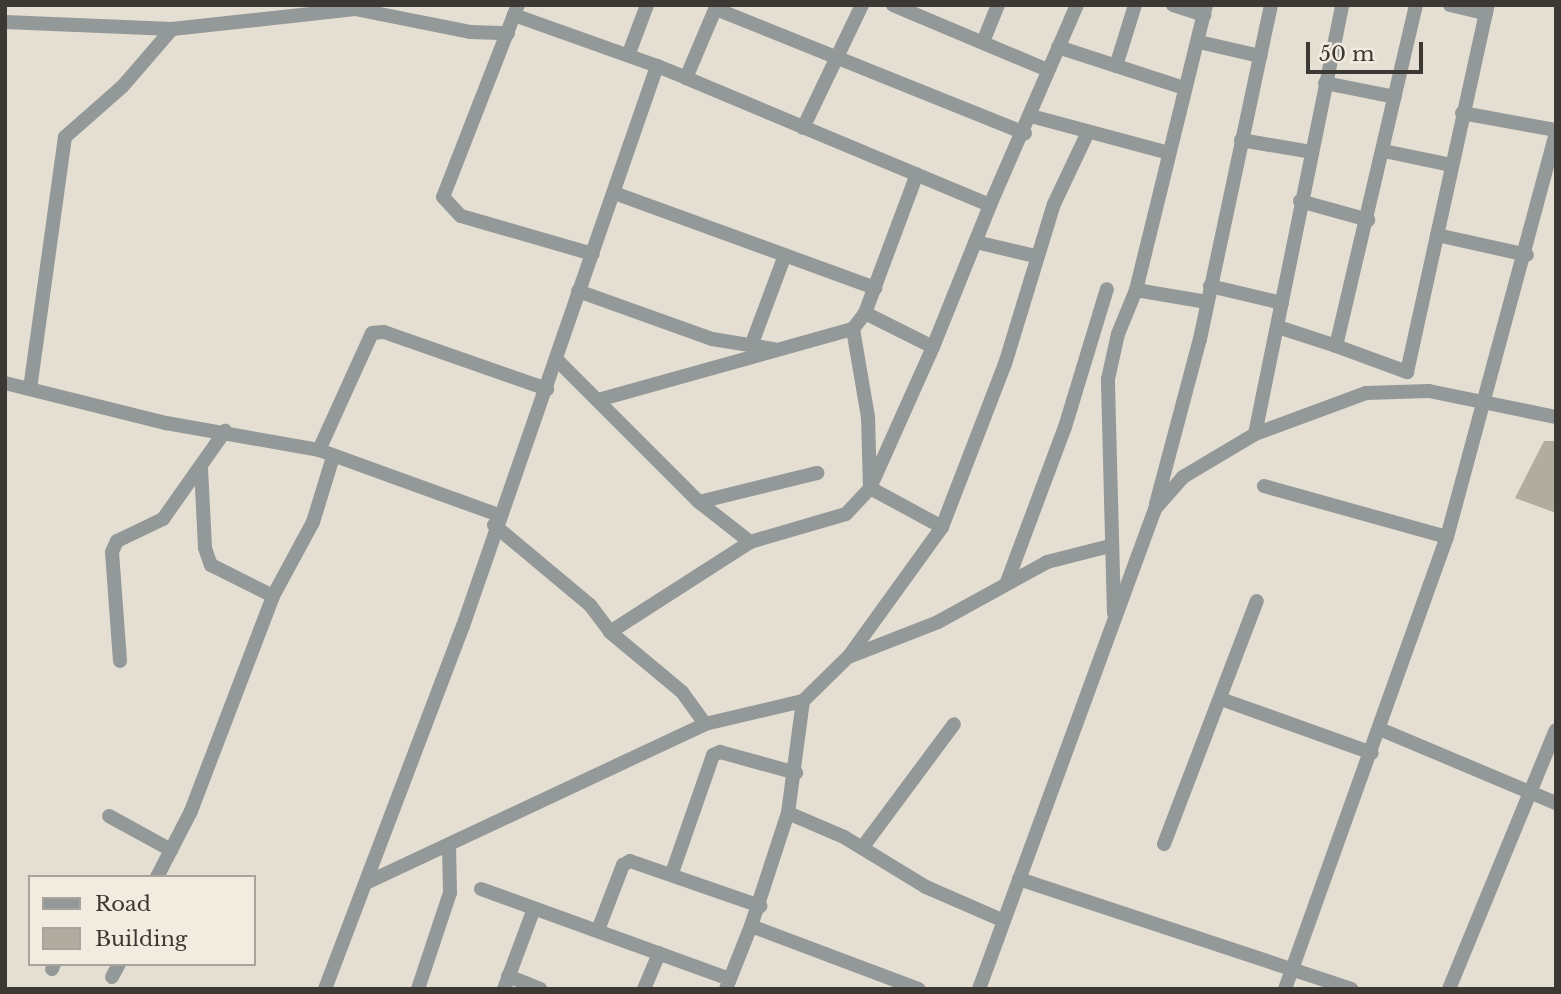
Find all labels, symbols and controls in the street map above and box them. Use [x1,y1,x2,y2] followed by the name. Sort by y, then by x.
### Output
[1309,28,1426,72] scale bar
[1319,41,1374,67] text: 50 m
[28,875,256,966] legend
[95,891,151,917] text: Road
[95,926,187,952] text: Building

